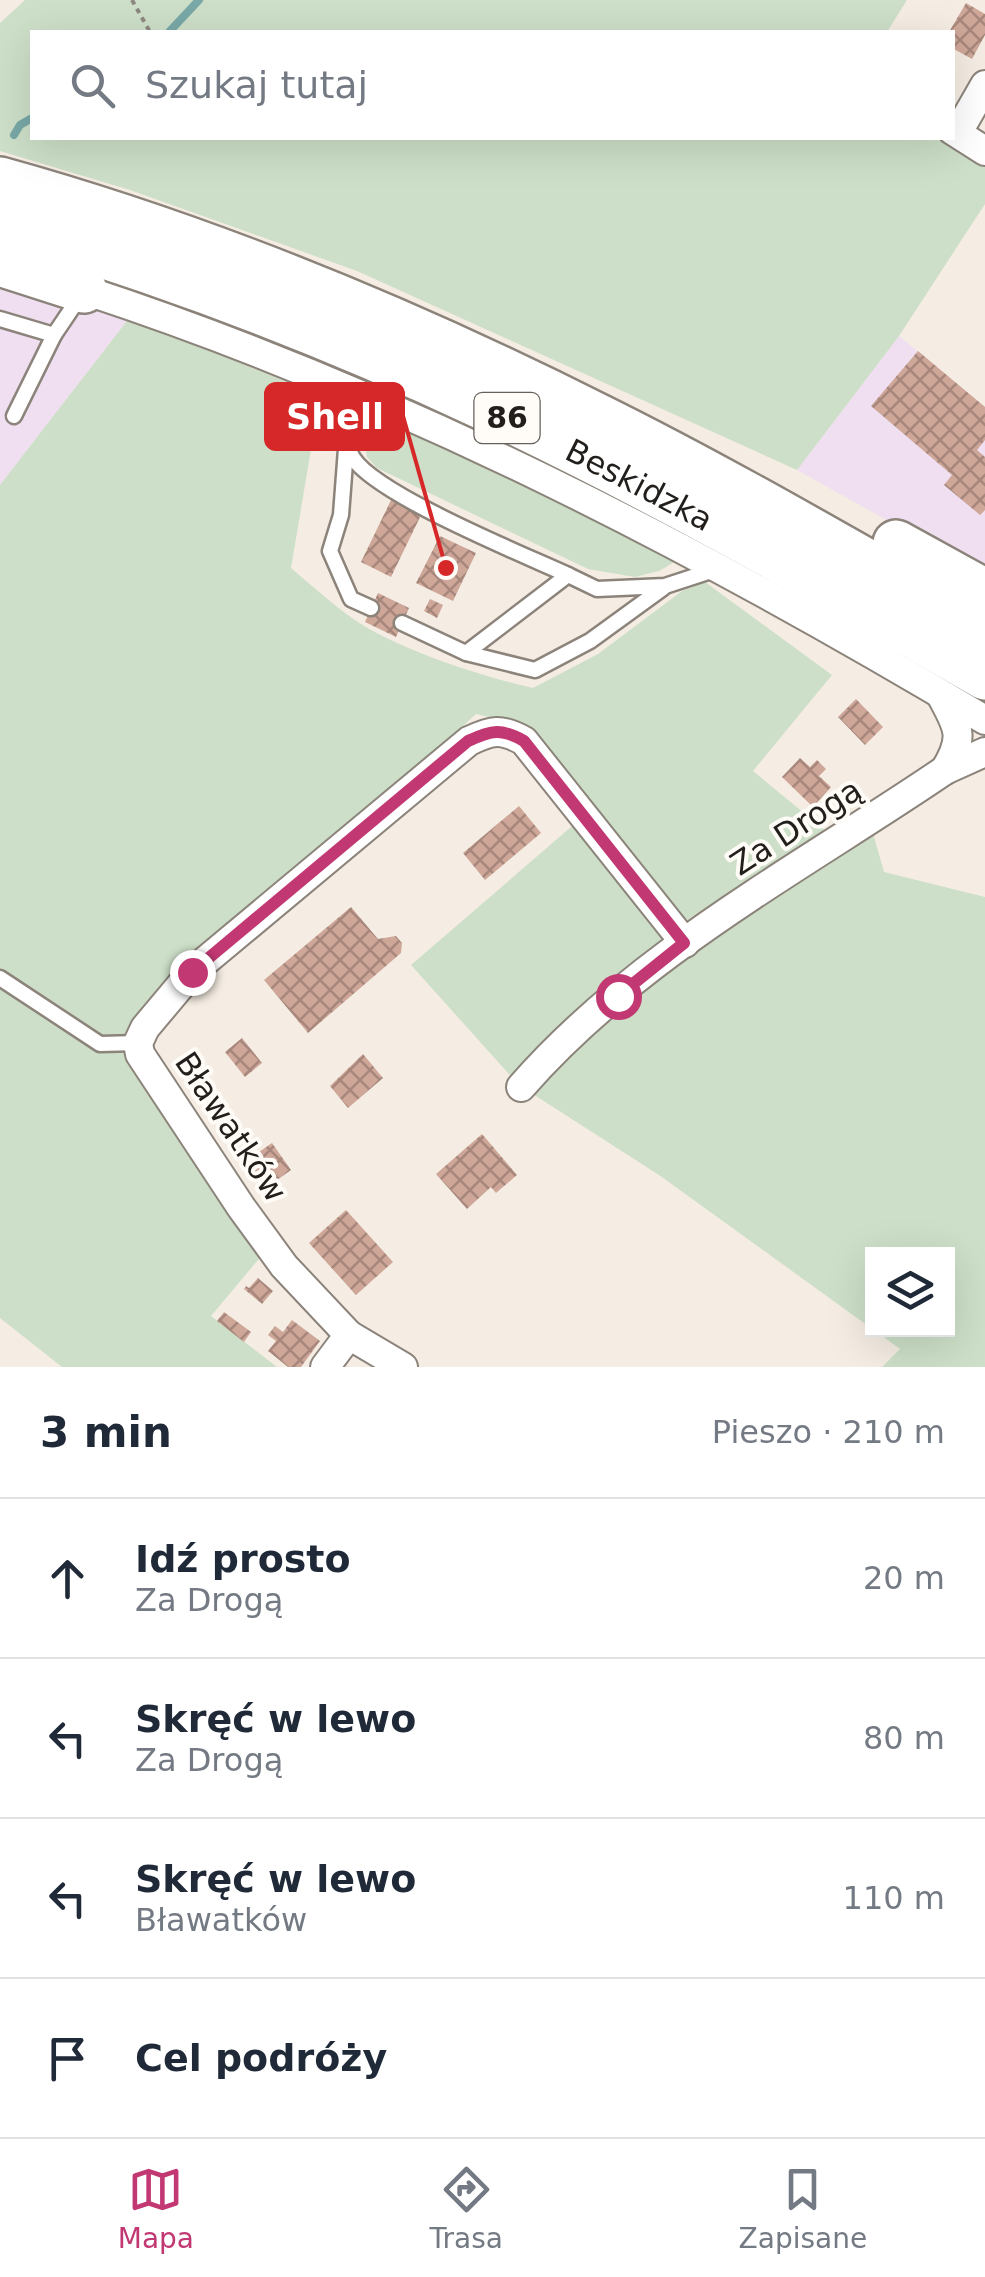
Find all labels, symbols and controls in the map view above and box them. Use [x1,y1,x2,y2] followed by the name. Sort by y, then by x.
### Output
[30,30,955,140] search box
[65,58,120,113] icon: search
[145,63,368,107] text: Szukaj tutaj
[266,384,403,449] callout: Shell
[474,393,540,443] road number: 86
[286,397,384,437] text: Shell
[559,431,719,539] street label: Beskidzka
[723,771,869,883] street label: Za Drogą
[170,950,216,996] route end
[596,974,642,1020] route start
[167,1045,295,1209] street label: Bławatków
[865,1247,955,1337] map controls
[865,1247,955,1337] button: layers
[40,1408,172,1457] text: 3 min
[712,1413,945,1451] text: Pieszo · 210 m
[135,1537,351,1581] text: Idź prosto
[40,1551,95,1606] icon: ahead
[863,1559,945,1597] text: 20 m
[135,1581,283,1619] text: Za Drogą
[135,1697,416,1741] text: Skręć w lewo
[40,1711,95,1766] icon: left
[863,1719,945,1757] text: 80 m
[135,1741,283,1779] text: Za Drogą
[135,1857,416,1901] text: Skręć w lewo
[40,1871,95,1926] icon: left
[843,1879,945,1917] text: 110 m
[135,1901,307,1939] text: Bławatków
[40,2031,95,2086] icon: arrive
[135,2036,387,2080] text: Cel podróży
[118,2162,194,2255] tab: Mapa
[430,2162,503,2255] tab: Trasa
[739,2162,867,2255] tab: Zapisane

